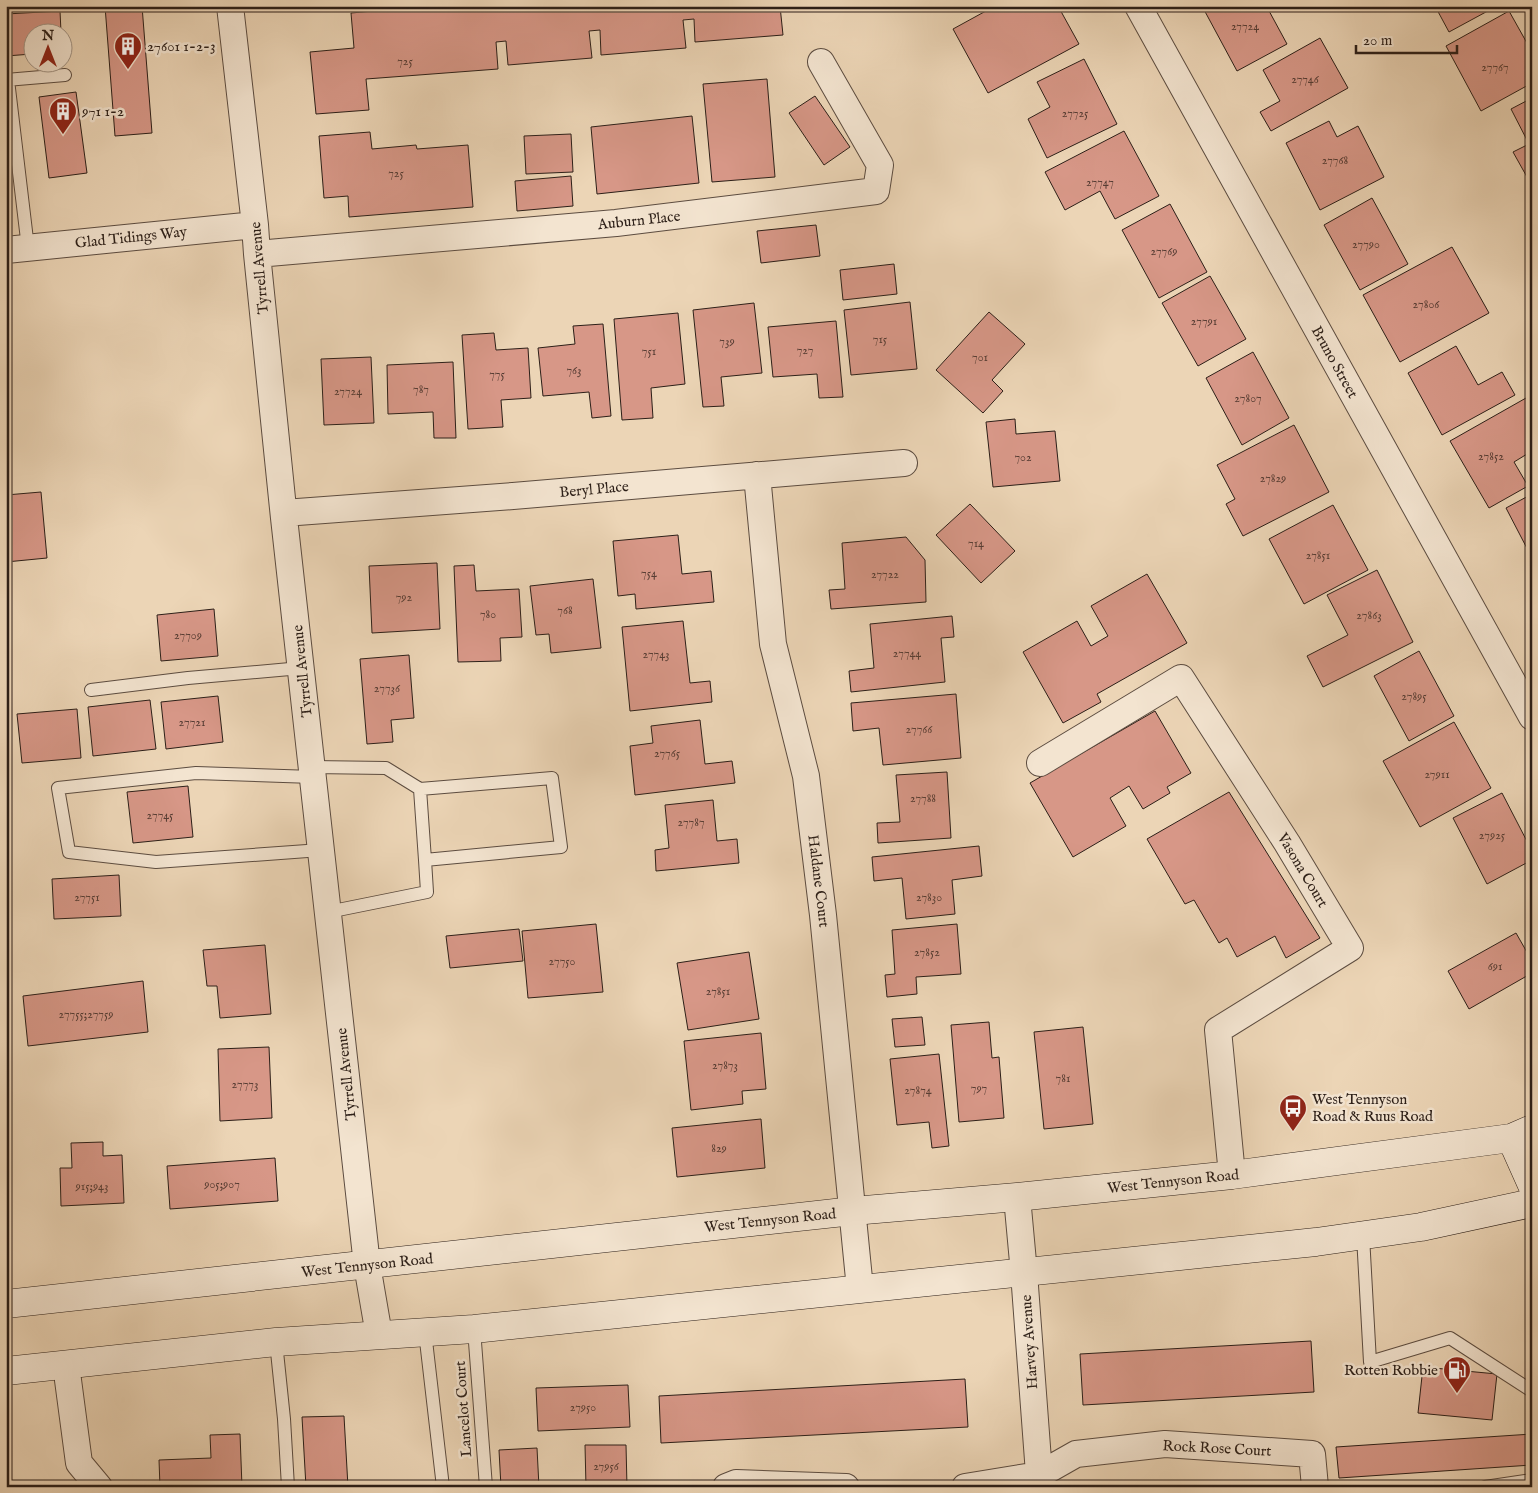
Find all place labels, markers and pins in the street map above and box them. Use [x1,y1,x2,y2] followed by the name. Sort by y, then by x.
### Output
[113,31,143,70] building icon: 27601 1-2-3
[147,37,216,56] place label: 27601 1-2-3
[48,96,78,135] building icon: 971 1-2
[81,102,124,121] place label: 971 1-2
[1312,1090,1434,1126] place label: West Tennyson Road & Ruus Road
[1278,1093,1308,1132] bus stop icon: West Tennyson Road & Ruus Road
[1442,1355,1472,1394] fuel station icon: Rotten Robbie
[1344,1361,1438,1380] place label: Rotten Robbie

